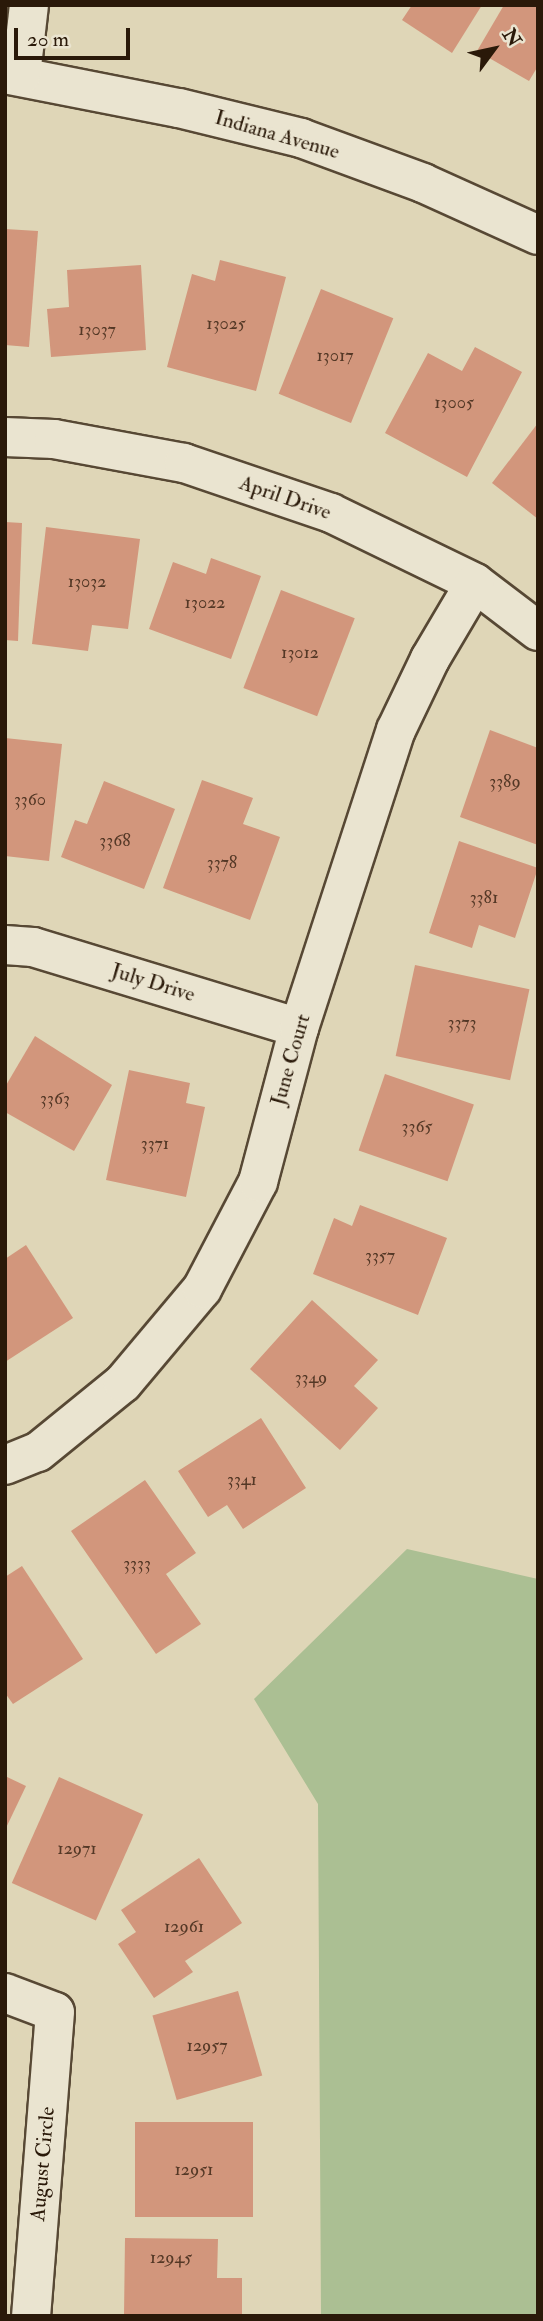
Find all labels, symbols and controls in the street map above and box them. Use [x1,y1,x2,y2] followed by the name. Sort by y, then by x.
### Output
[18,14,133,58] scale bar
[459,14,529,84] north arrow
[497,24,526,51] text: N
[27,26,69,53] text: 20 m
[212,105,342,165] street label: Indiana Avenue
[206,313,246,335] house number: 13025
[78,319,116,341] house number: 13037
[316,345,354,367] house number: 13017
[434,392,474,414] house number: 13005
[236,471,334,525] street label: April Drive
[68,571,106,593] house number: 13032
[185,592,225,614] house number: 13022
[281,642,319,664] house number: 13012
[489,771,521,793] house number: 3389
[14,789,46,811] house number: 3360
[99,830,131,852] house number: 3368
[207,852,237,874] house number: 3378
[470,887,498,909] house number: 3381
[108,958,198,1008] street label: July Drive
[266,1011,316,1109] street label: June Court
[448,1012,476,1034] house number: 3373
[40,1088,70,1110] house number: 3363
[402,1116,432,1138] house number: 3365
[141,1133,169,1155] house number: 3371
[365,1245,395,1267] house number: 3357
[295,1367,327,1389] house number: 3349
[227,1469,257,1491] house number: 3341
[123,1553,151,1575] house number: 3333
[57,1838,97,1860] house number: 12971
[164,1916,204,1938] house number: 12961
[187,2035,227,2057] house number: 12957
[25,2106,61,2222] street label: August Circle
[174,2159,214,2181] house number: 12951
[150,2247,192,2269] house number: 12945

